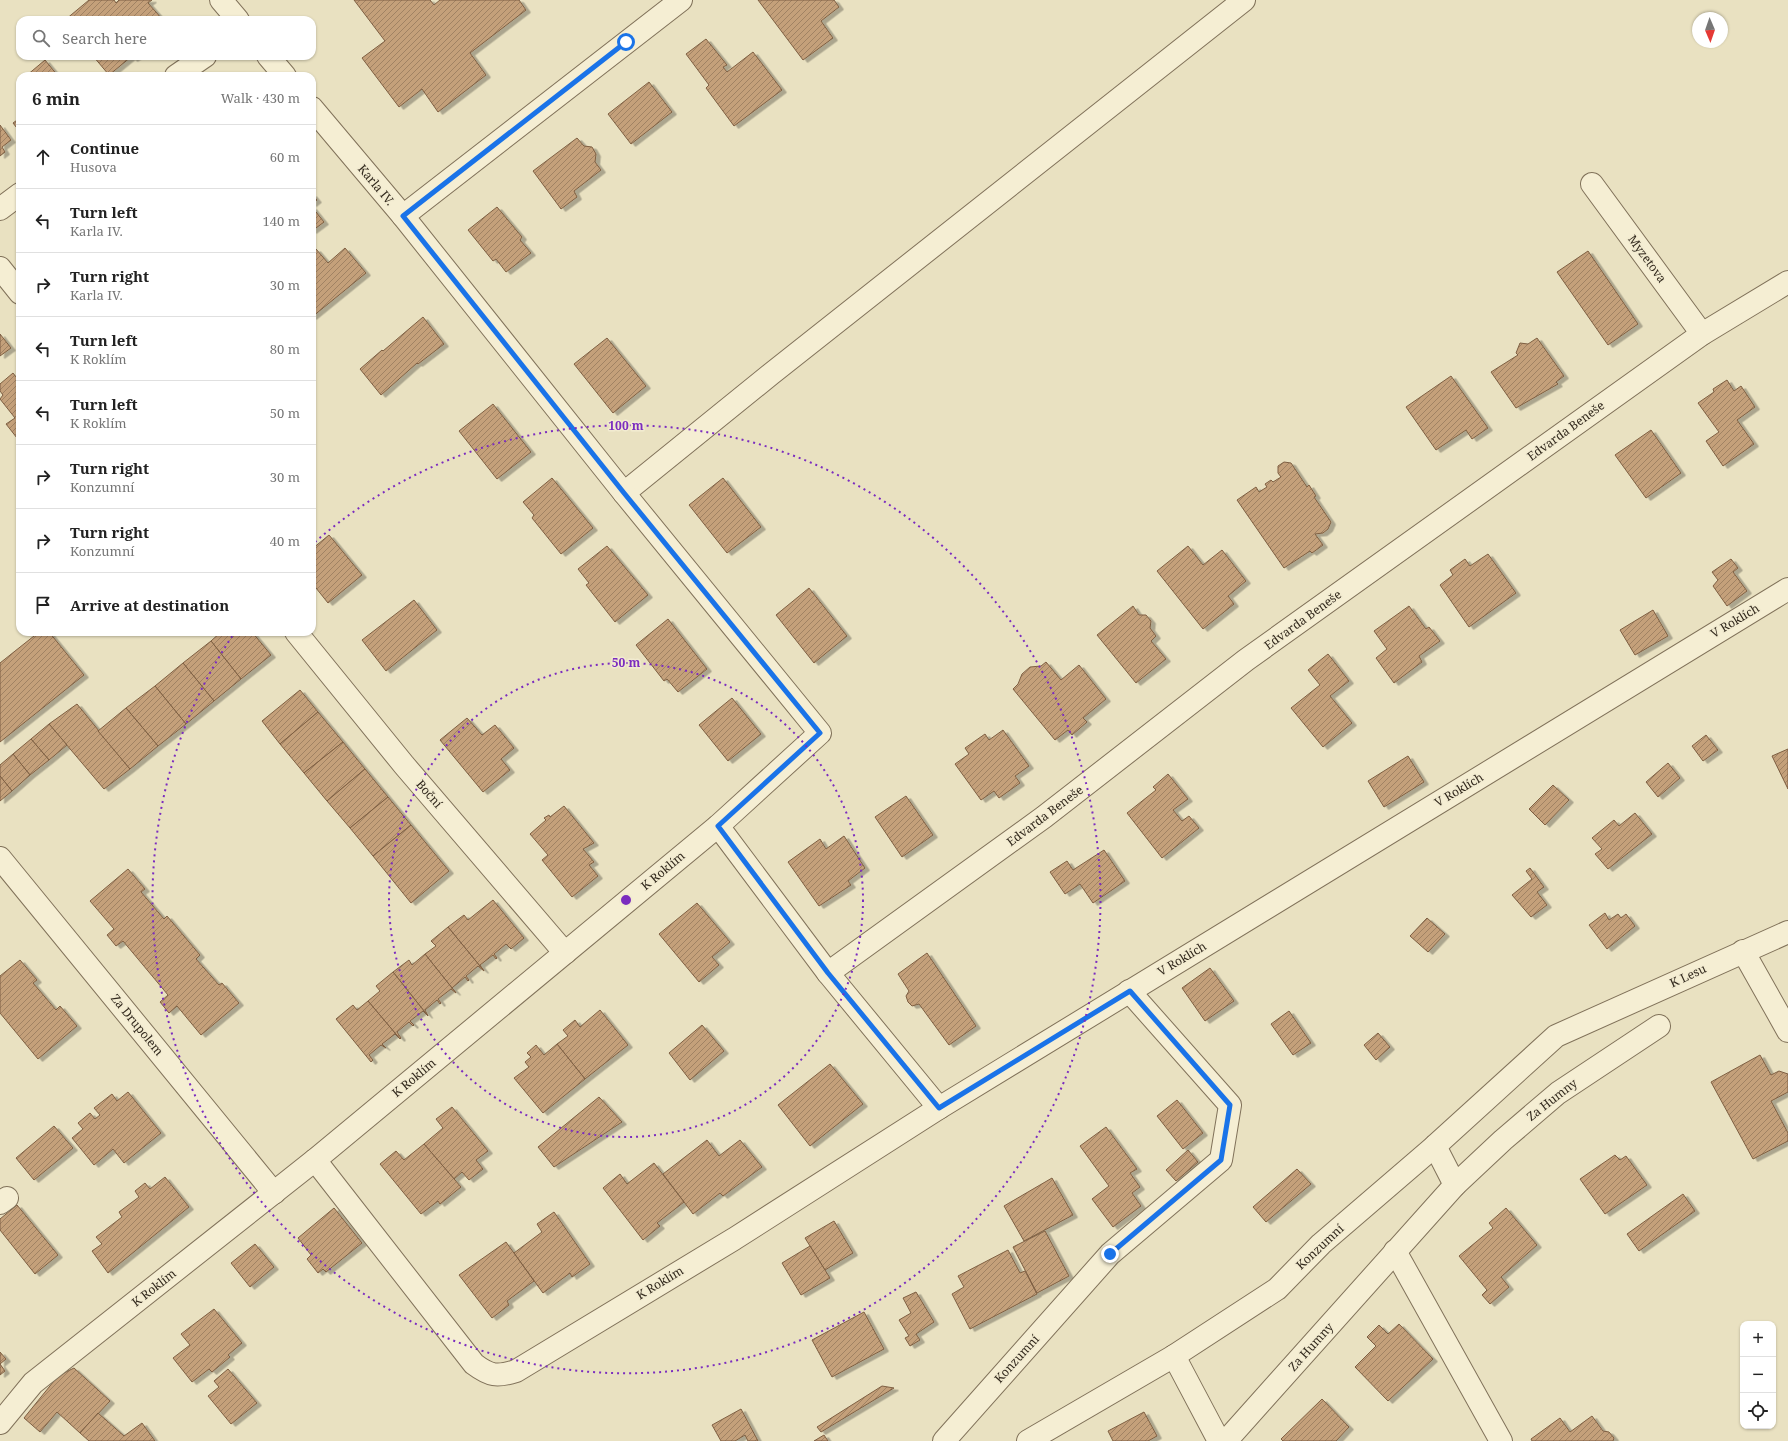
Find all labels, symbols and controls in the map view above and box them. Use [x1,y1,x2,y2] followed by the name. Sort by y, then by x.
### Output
[1692,12,1728,48] north arrow
[16,16,316,60] search box
[30,27,52,49] icon: search
[62,28,147,48] text: Search here
[617,33,635,51] route start
[32,87,80,110] text: 6 min
[221,89,300,107] text: Walk · 430 m
[70,138,139,158] text: Continue
[32,146,54,168] icon: ahead
[270,148,300,166] text: 60 m
[70,158,117,176] text: Husova
[354,161,399,209] street label: Karla IV.
[70,202,138,222] text: Turn left
[32,210,54,232] icon: left
[263,212,300,230] text: 140 m
[70,222,123,240] text: Karla IV.
[1624,231,1671,286] street label: Myzetova
[70,266,149,286] text: Turn right
[32,274,54,296] icon: right
[270,276,300,294] text: 30 m
[70,286,123,304] text: Karla IV.
[70,330,138,350] text: Turn left
[32,338,54,360] icon: left
[270,340,300,358] text: 80 m
[70,350,127,368] text: K Roklím
[70,394,138,414] text: Turn left
[1524,397,1608,464] street label: Edvarda Beneše
[32,402,54,424] icon: left
[270,404,300,422] text: 50 m
[70,414,127,432] text: K Roklím
[608,417,644,434] text: 100 m
[70,458,149,478] text: Turn right
[32,466,54,488] icon: right
[270,468,300,486] text: 30 m
[70,478,134,496] text: Konzumní
[70,522,149,542] text: Turn right
[32,530,54,552] icon: right
[270,532,300,550] text: 40 m
[70,542,134,560] text: Konzumní
[1261,586,1345,653] street label: Edvarda Beneše
[32,594,54,616] icon: arrive
[70,595,229,615] text: Arrive at destination
[1707,599,1763,642] street label: V Roklích
[612,654,640,671] text: 50 m
[1431,768,1487,811] street label: V Roklích
[412,776,446,812] street label: Boční
[1003,781,1086,850] street label: Edvarda Beneše
[637,847,688,894] street label: K Roklím
[619,893,633,907] centre of rings
[1154,937,1210,980] street label: V Roklích
[1667,960,1709,991] street label: K Lesu
[107,990,168,1059] street label: Za Drupolem
[388,1054,439,1101] street label: K Roklím
[1523,1074,1581,1125] street label: Za Humny
[1292,1220,1347,1273] street label: Konzumní
[1101,1245,1119,1263] route end
[633,1262,687,1303] street label: K Roklím
[128,1265,180,1310] street label: K Roklím
[1284,1319,1337,1375] street label: Za Humny
[1740,1321,1776,1429] map controls
[1740,1321,1776,1357] button: +
[990,1331,1043,1386] street label: Konzumní
[1740,1357,1776,1393] button: −
[1740,1393,1776,1429] button: locate

